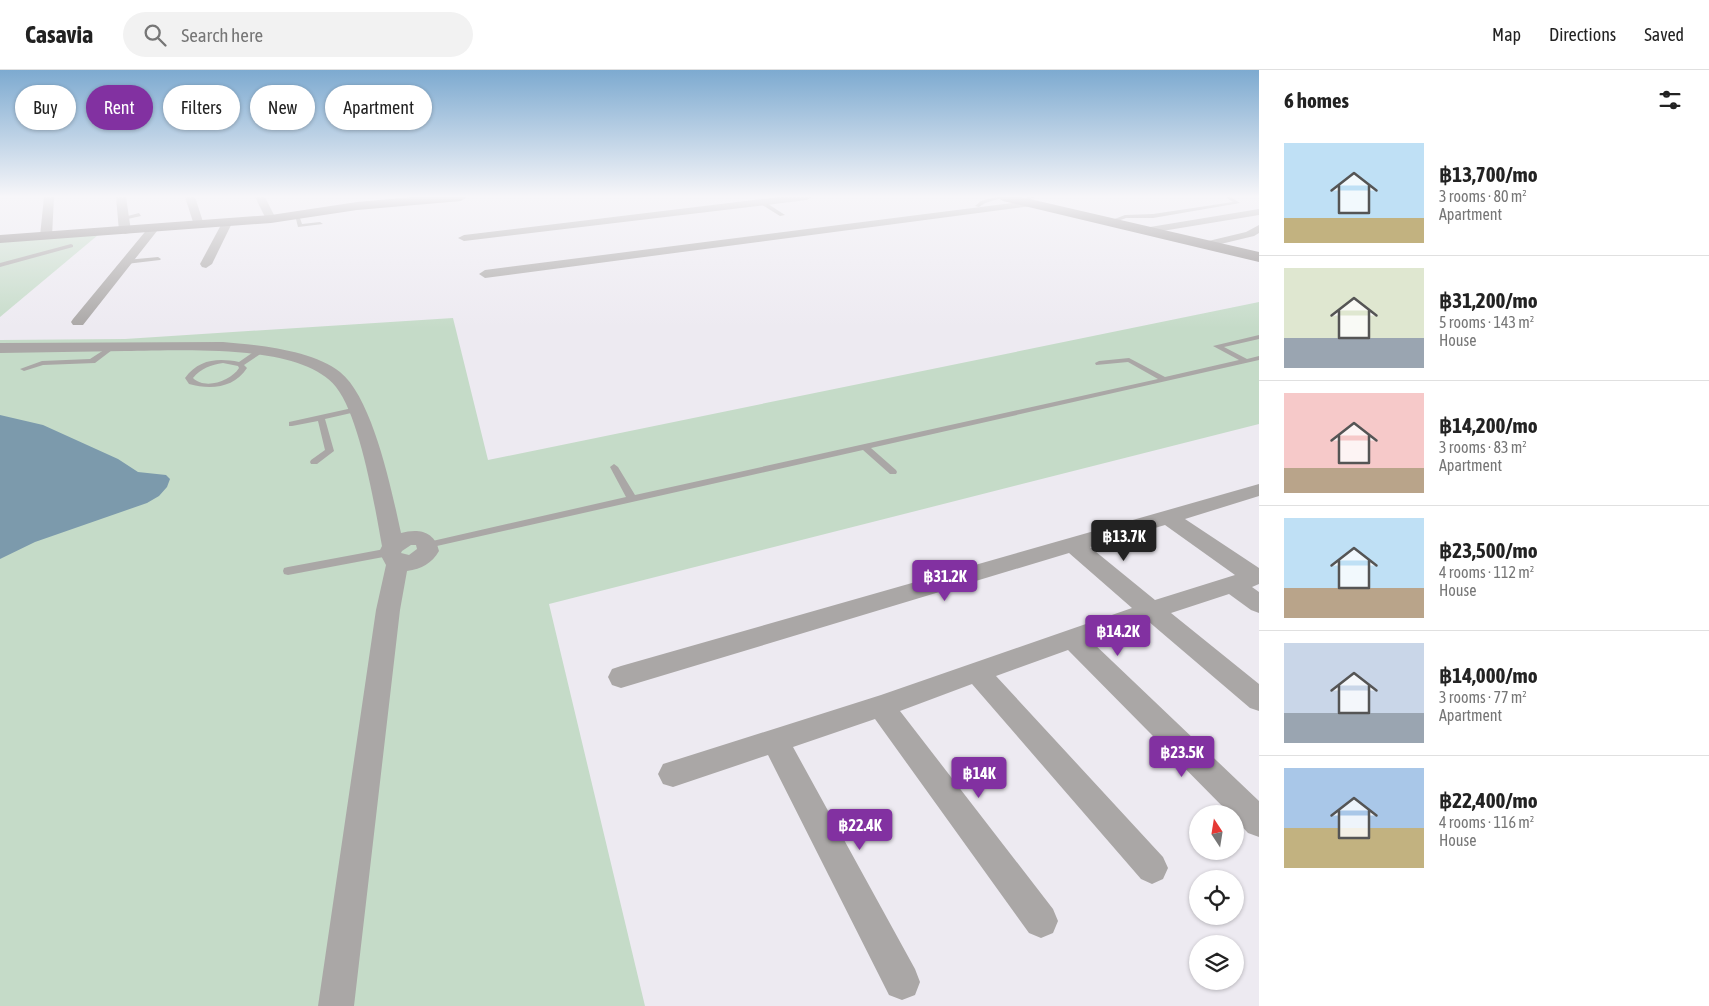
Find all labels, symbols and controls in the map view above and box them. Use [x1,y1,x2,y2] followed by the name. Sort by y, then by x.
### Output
[123,12,473,57] search box
[25,21,93,48] text: Casavia
[141,21,169,49] icon: search
[181,24,263,46] text: Search here
[1492,24,1521,45] text: Map
[1549,24,1616,45] text: Directions
[1644,24,1684,45] text: Saved
[15,85,76,130] chip: Buy
[86,85,153,130] chip: Rent
[163,85,240,130] chip: Filters
[250,85,315,130] chip: New
[325,85,432,130] chip: Apartment
[1656,86,1684,114] icon: filters
[1284,88,1349,112] text: 6 homes
[1439,162,1538,186] text: ฿13,700/mo
[1324,163,1384,223] icon: home
[1439,187,1527,205] text: 3 rooms · 80 m²
[1439,205,1502,223] text: Apartment
[1324,288,1384,348] icon: home
[1439,288,1538,312] text: ฿31,200/mo
[1439,313,1534,331] text: 5 rooms · 143 m²
[1439,331,1476,349] text: House
[1324,413,1384,473] icon: home
[1439,413,1538,437] text: ฿14,200/mo
[1439,438,1527,456] text: 3 rooms · 83 m²
[1439,456,1502,474] text: Apartment
[1083,520,1165,562] pin: ฿13.7K
[1102,527,1146,545] text: ฿13.7K
[1324,538,1384,598] icon: home
[1439,538,1538,562] text: ฿23,500/mo
[904,560,986,602] pin: ฿31.2K
[1439,563,1534,581] text: 4 rooms · 112 m²
[923,567,967,585] text: ฿31.2K
[1439,581,1476,599] text: House
[1077,614,1159,657] pin: ฿14.2K
[1096,622,1140,640] text: ฿14.2K
[1324,663,1384,723] icon: home
[1439,663,1538,687] text: ฿14,000/mo
[1439,688,1527,706] text: 3 rooms · 77 m²
[1439,706,1502,724] text: Apartment
[1141,736,1223,778] pin: ฿23.5K
[1160,743,1204,761] text: ฿23.5K
[949,756,1009,799] pin: ฿14K
[962,764,996,782] text: ฿14K
[1324,788,1384,848] icon: home
[1439,788,1538,812] text: ฿22,400/mo
[1189,805,1244,860] north arrow
[1189,805,1244,990] map controls
[819,808,901,851] pin: ฿22.4K
[1439,813,1534,831] text: 4 rooms · 116 m²
[838,816,882,834] text: ฿22.4K
[1439,831,1476,849] text: House
[1189,870,1244,925] button: locate
[1189,935,1244,990] button: layers

